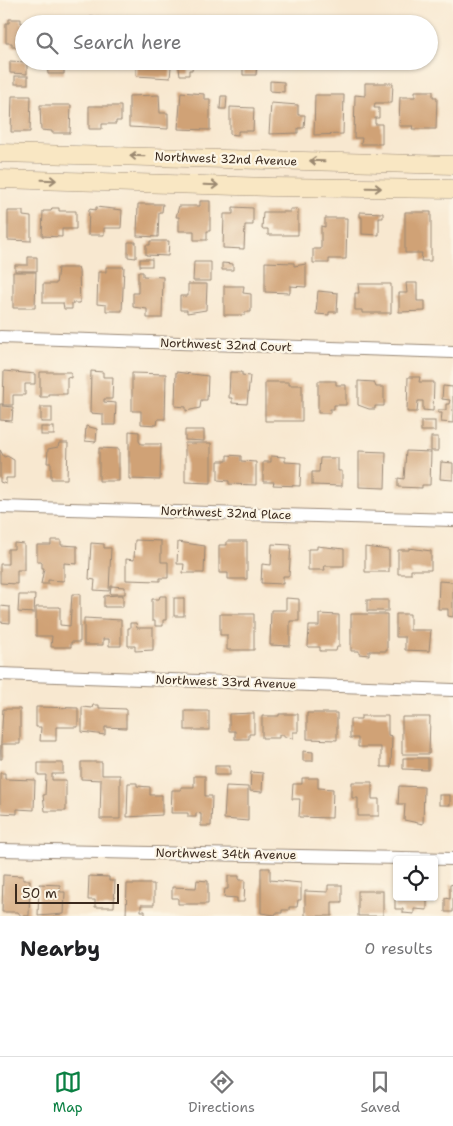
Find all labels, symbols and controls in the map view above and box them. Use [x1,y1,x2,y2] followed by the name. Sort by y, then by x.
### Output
[15,15,438,70] search box
[33,29,61,57] icon: search
[73,30,182,55] text: Search here
[154,149,298,169] street label: Northwest 32nd Avenue
[129,152,145,161] one-way arrow
[309,157,325,166] one-way arrow
[40,175,56,184] one-way arrow
[202,180,219,190] one-way arrow
[365,183,381,193] one-way arrow
[160,335,292,355] street label: Northwest 32nd Court
[160,503,292,523] street label: Northwest 32nd Place
[155,672,297,692] street label: Northwest 33rd Avenue
[155,845,297,863] street label: Northwest 34th Avenue
[393,856,438,901] map controls
[393,856,438,901] button: locate
[15,881,119,904] scale bar
[22,884,57,902] text: 50 m
[20,935,100,963] text: Nearby
[364,938,433,959] text: 0 results
[53,1068,83,1116] tab: Map
[188,1068,255,1116] tab: Directions
[361,1068,400,1116] tab: Saved

